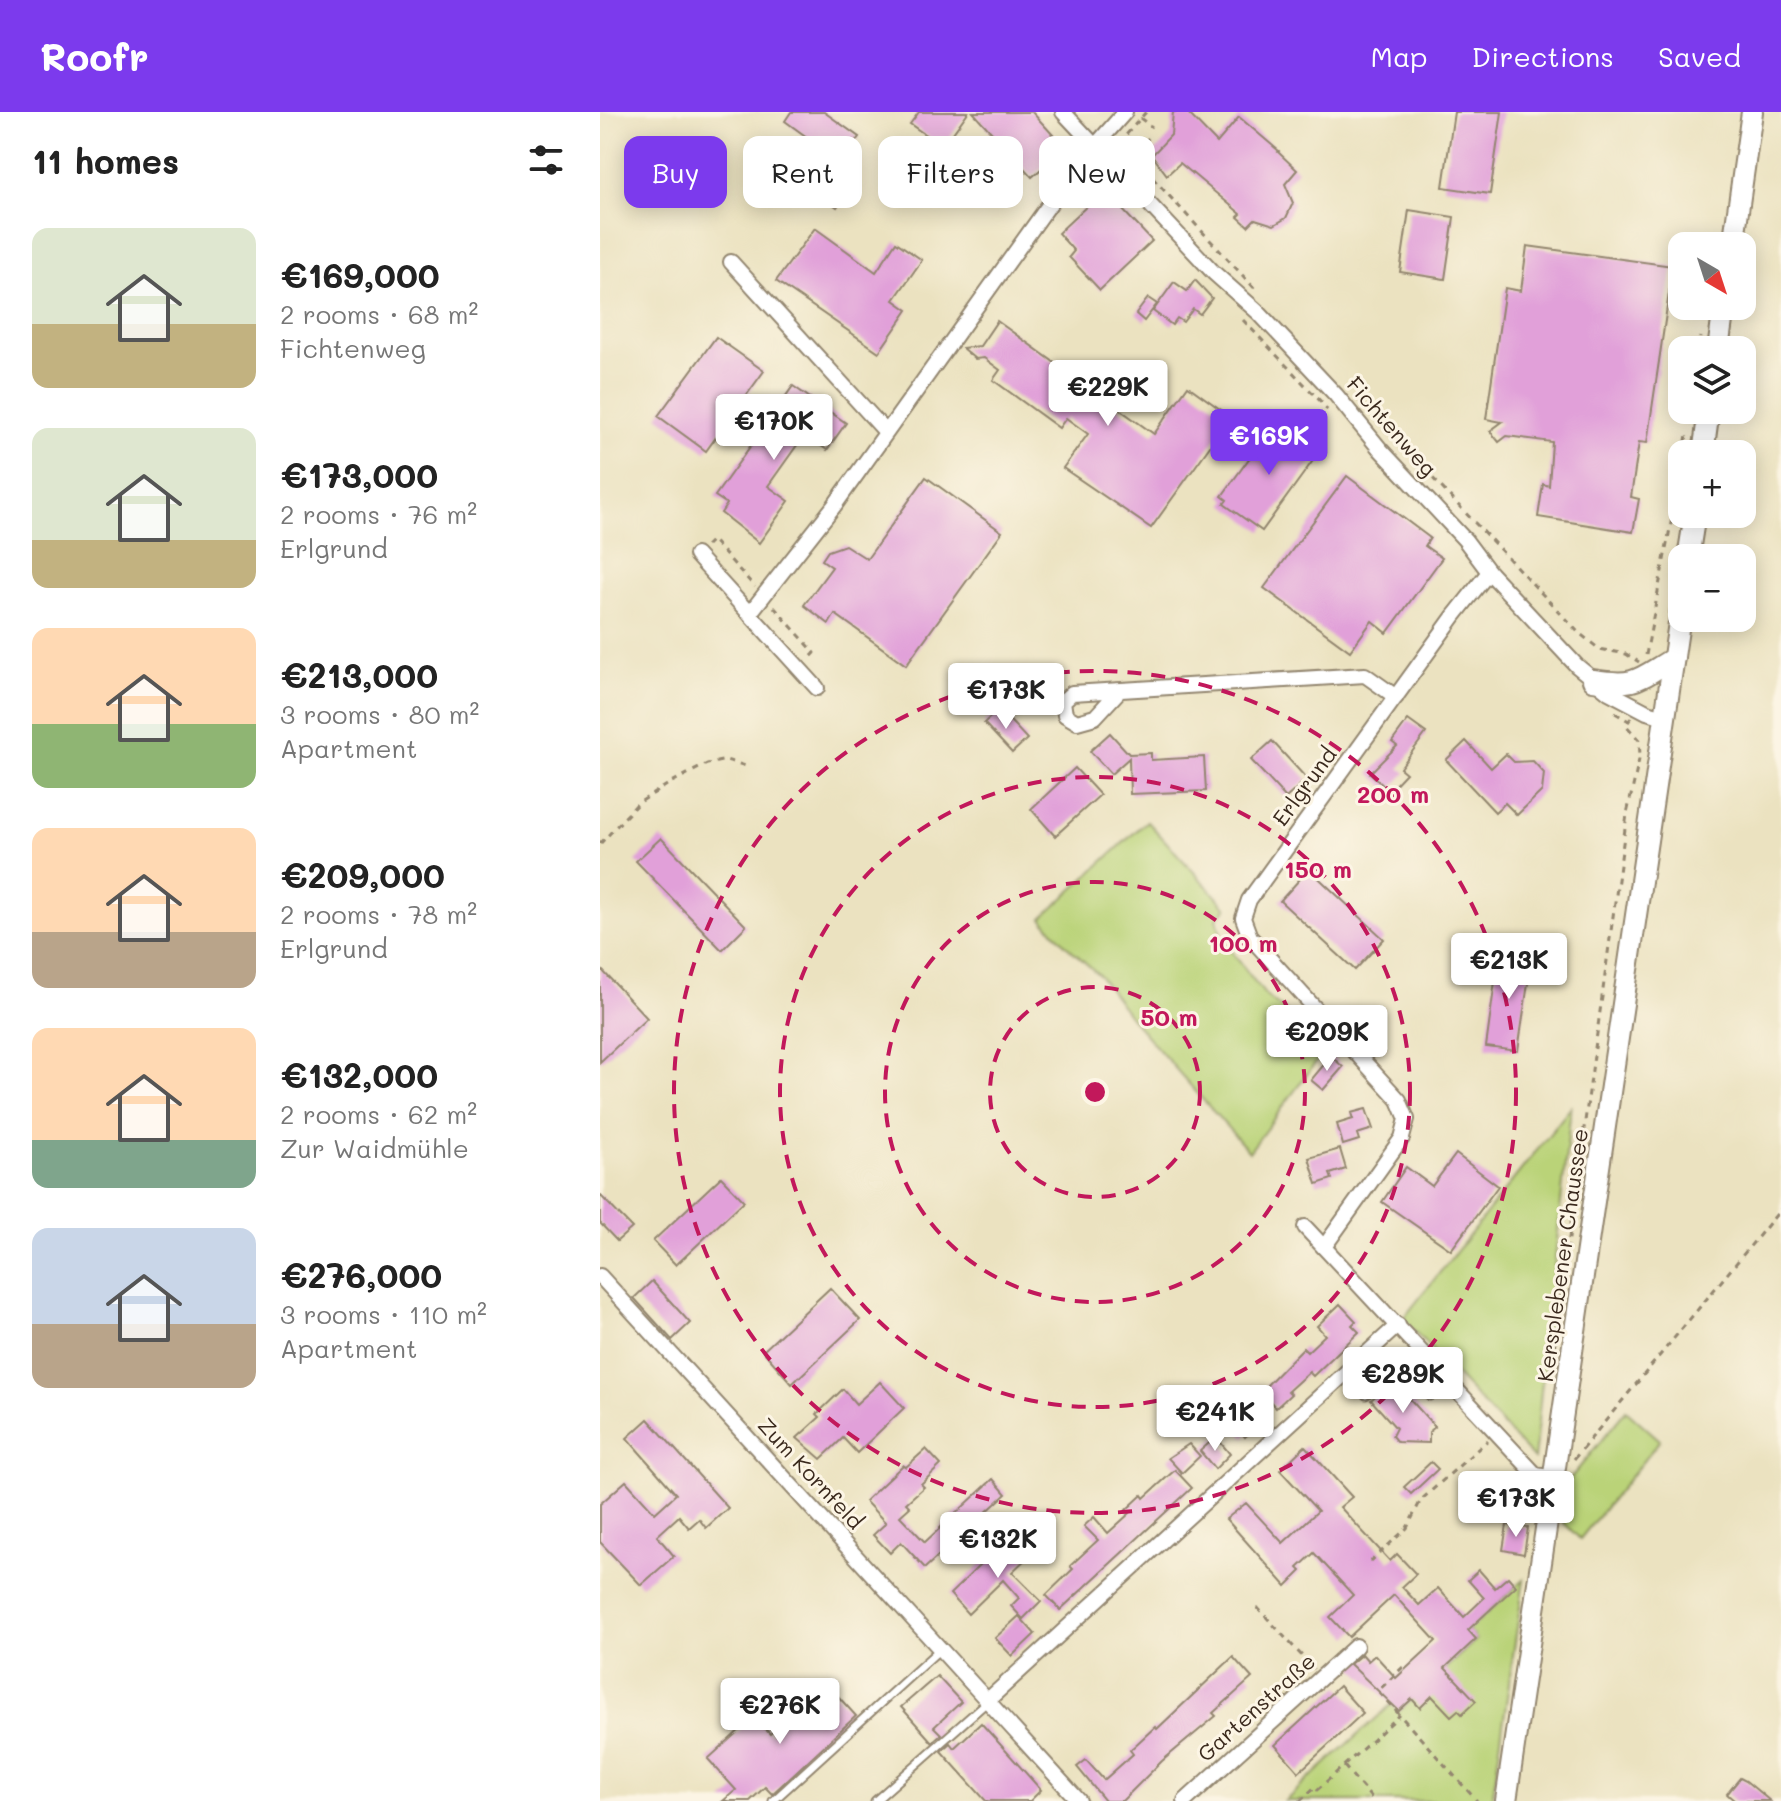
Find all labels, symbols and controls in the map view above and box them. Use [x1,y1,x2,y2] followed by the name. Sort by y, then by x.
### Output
[40,31,149,81] text: Roofr
[1371,38,1428,74] text: Map
[1472,38,1614,74] text: Directions
[1658,38,1741,74] text: Saved
[624,136,727,208] chip: Buy
[743,136,862,208] chip: Rent
[878,136,1023,208] chip: Filters
[1039,136,1155,208] chip: New
[32,138,179,183] text: 11 homes
[524,138,568,182] icon: filters
[1668,232,1756,320] north arrow
[1668,232,1756,632] map controls
[280,252,440,297] text: €169,000
[96,260,192,356] icon: home
[280,297,478,331] text: 2 rooms · 68 m²
[280,331,426,365] text: Fichtenweg
[1668,336,1756,424] button: layers
[1052,360,1164,428] pin: €229K
[1067,369,1149,403] text: €229K
[1341,370,1443,482] street label: Fichtenweg
[718,394,830,462] pin: €170K
[734,403,814,437] text: €170K
[1213,409,1325,477] pin: €169K
[1228,418,1310,452] text: €169K
[1668,440,1756,528] button: +
[280,452,438,497] text: €173,000
[96,460,192,556] icon: home
[280,497,477,531] text: 2 rooms · 76 m²
[280,531,388,565] text: Erlgrund
[1668,544,1756,632] button: −
[280,652,438,697] text: €213,000
[96,660,192,756] icon: home
[950,663,1062,731] pin: €173K
[966,672,1046,706] text: €173K
[280,697,479,731] text: 3 rooms · 80 m²
[280,731,417,765] text: Apartment
[1265,741,1343,831] street label: Erlgrund
[1357,778,1429,809] text: 200 m
[280,852,445,897] text: €209,000
[1284,853,1352,884] text: 150 m
[96,860,192,956] icon: home
[280,897,477,931] text: 2 rooms · 78 m²
[1208,927,1278,958] text: 100 m
[280,931,388,965] text: Erlgrund
[1453,933,1565,1001] pin: €213K
[1469,942,1549,976] text: €213K
[1140,1001,1198,1032] text: 50 m
[1271,1005,1383,1073] pin: €209K
[1284,1014,1370,1048] text: €209K
[280,1052,438,1097] text: €132,000
[96,1060,192,1156] icon: home
[1081,1078,1109,1106] centre of rings
[280,1097,477,1131] text: 2 rooms · 62 m²
[1530,1127,1594,1383] street label: Kersplebener Chaussee
[280,1131,469,1165] text: Zur Waidmühle
[280,1252,442,1297] text: €276,000
[96,1260,192,1356] icon: home
[280,1297,487,1331] text: 3 rooms · 110 m²
[280,1331,417,1365] text: Apartment
[1347,1347,1459,1415] pin: €289K
[1361,1356,1445,1390] text: €289K
[1159,1385,1271,1453] pin: €241K
[1175,1394,1255,1428] text: €241K
[752,1411,870,1535] street label: Zum Kornfeld
[1460,1471,1572,1539] pin: €173K
[1476,1480,1556,1514] text: €173K
[942,1512,1054,1580] pin: €132K
[958,1521,1038,1555] text: €132K
[1191,1646,1321,1768] street label: Gartenstraße
[724,1678,836,1746] pin: €276K
[739,1687,821,1721] text: €276K

